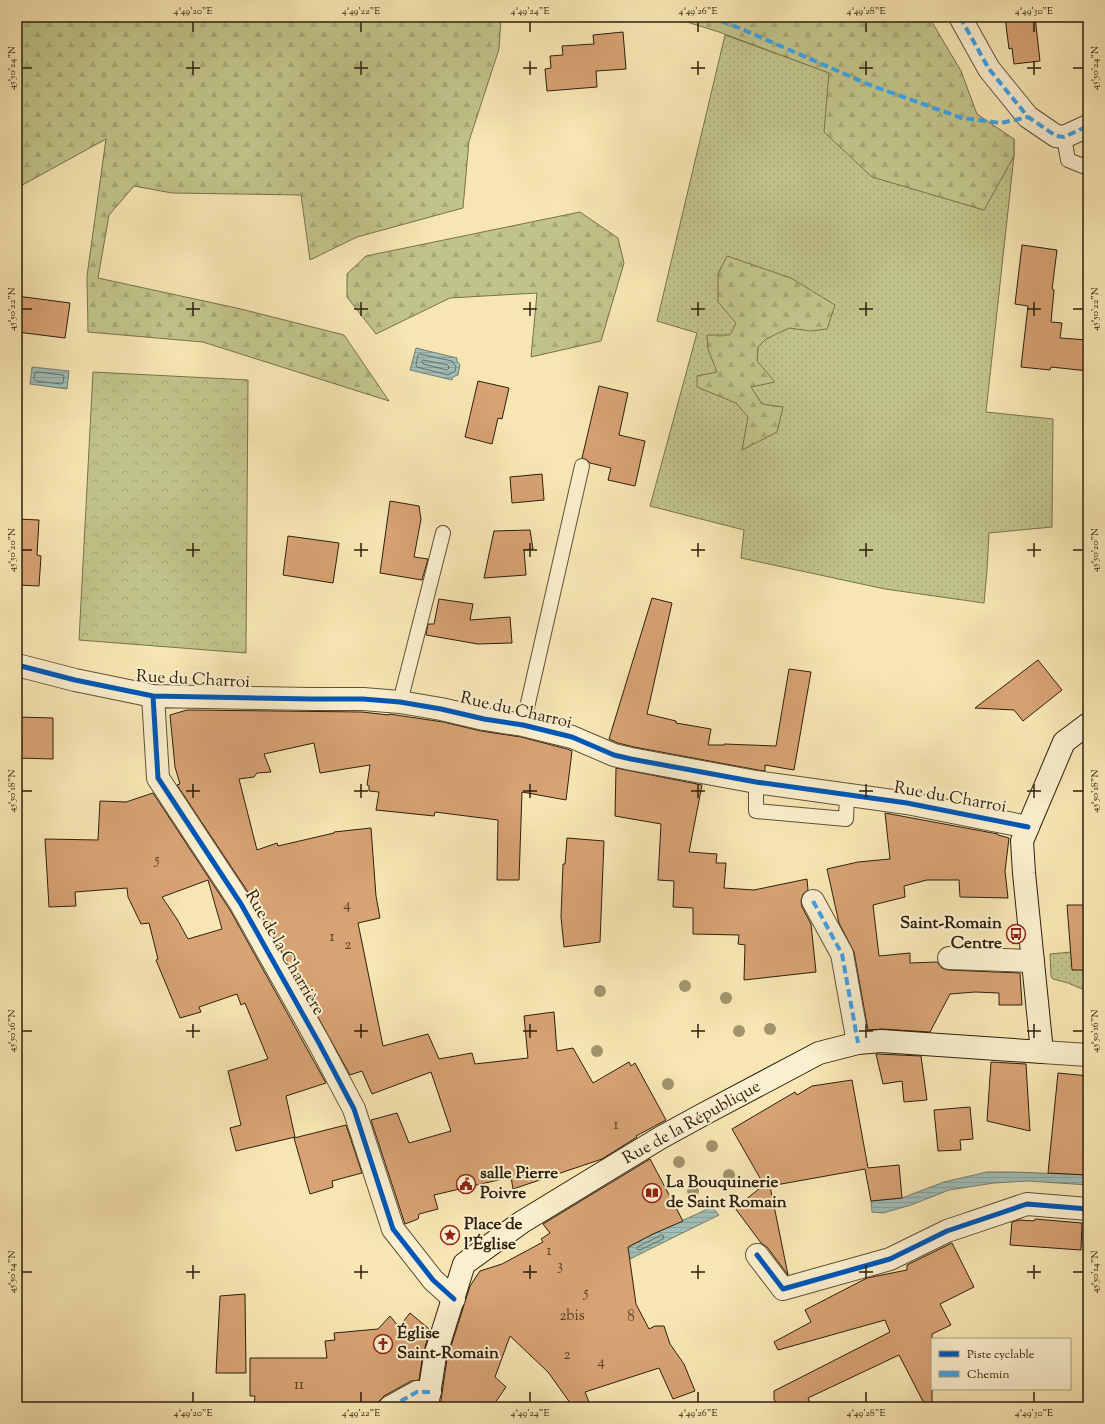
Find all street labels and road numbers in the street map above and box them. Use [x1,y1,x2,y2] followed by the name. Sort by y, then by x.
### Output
[135,665,251,695] street label: Rue du Charroi
[458,686,574,736] street label: Rue du Charroi
[892,776,1008,820] street label: Rue du Charroi
[238,886,330,1020] street label: Rue de la Charrière
[619,1075,765,1171] street label: Rue de la République

